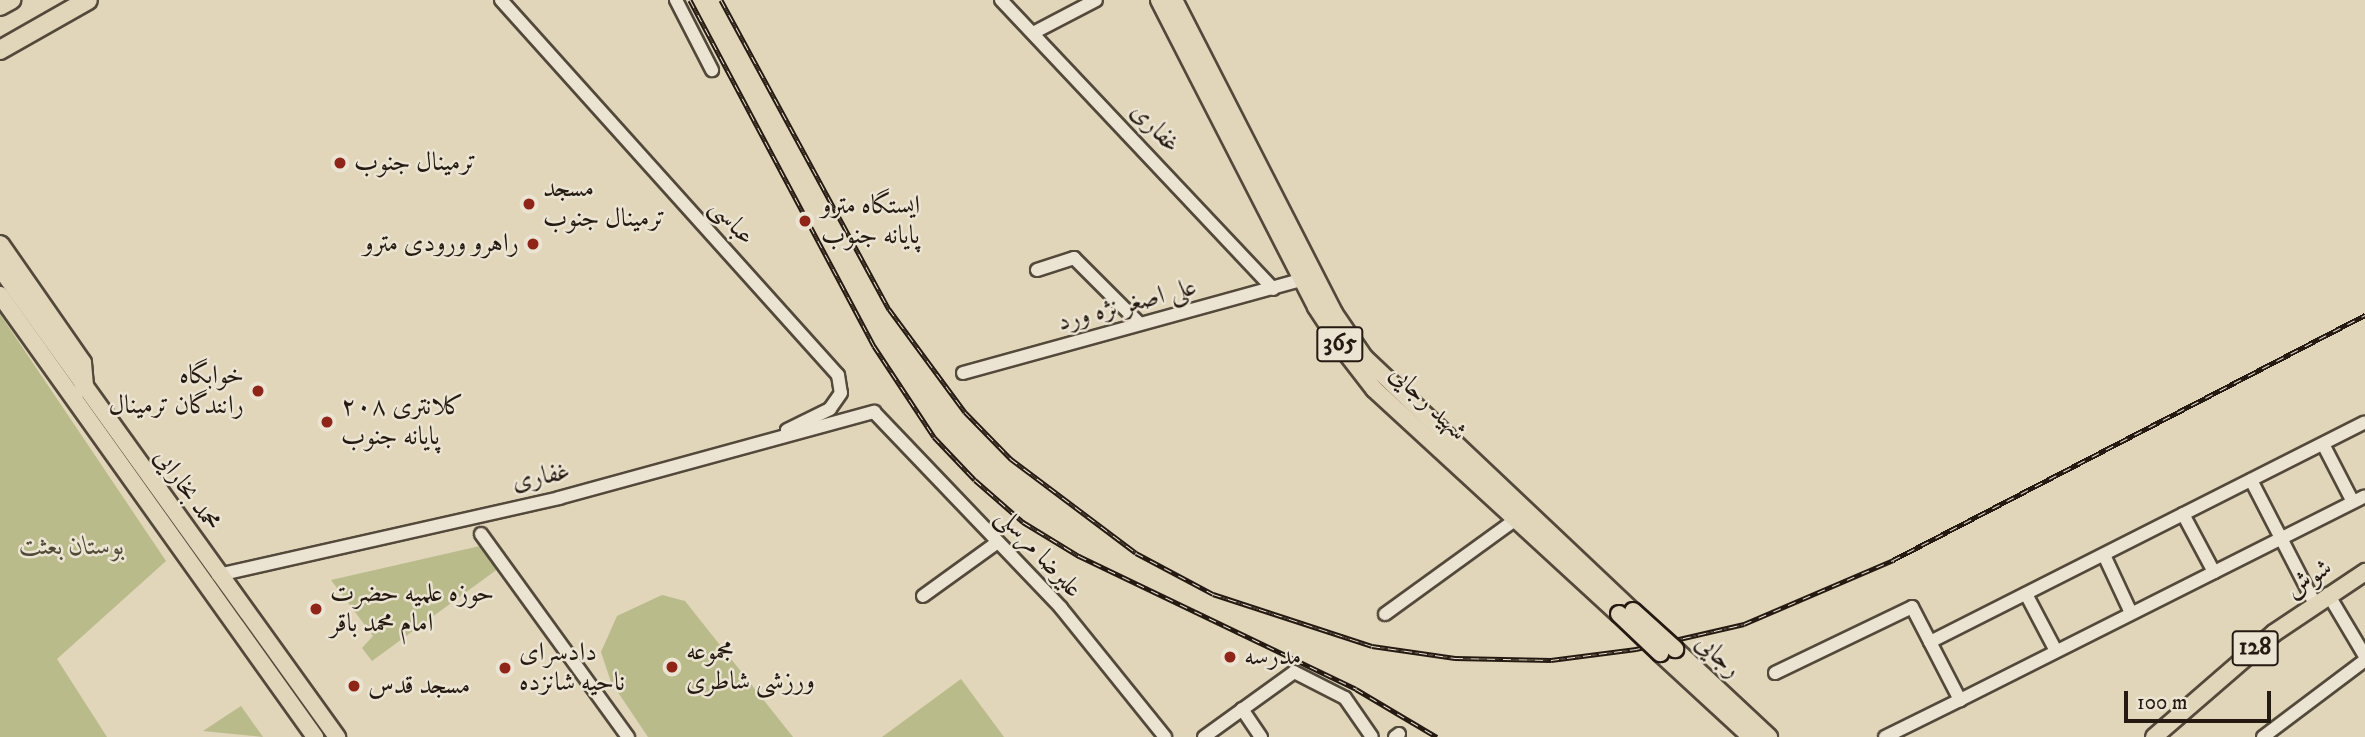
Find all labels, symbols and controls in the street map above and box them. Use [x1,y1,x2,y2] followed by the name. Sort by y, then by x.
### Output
[1123,96,1187,160] street label: غفاری
[354,147,476,179] place label: ترمینال جنوب
[332,155,348,171] marker: ترمینال جنوب
[543,173,665,234] place label: مسجد ترمینال جنوب
[821,190,920,252] place label: ایستگاه مترو پایانه جنوب
[703,192,761,252] street label: عباسی
[521,196,537,212] marker: مسجد ترمینال جنوب
[795,211,815,231] marker: ایستگاه مترو پایانه جنوب
[363,228,519,260] place label: راهرو ورودی مترو
[525,236,541,252] marker: راهرو ورودی مترو
[1054,271,1200,339] street label: علی اصغر نژه ورد
[1316,324,1364,365] road number: 365
[1383,358,1473,448] street label: شهید رجایی
[108,360,244,422] place label: خوابگاه رانندگان ترمینال
[250,383,266,399] marker: خوابگاه رانندگان ترمینال
[341,391,464,452] place label: کلانتری ۲۰۸ پایانه جنوب
[319,414,335,430] marker: کلانتری ۲۰۸ پایانه جنوب
[147,443,227,537] street label: محمد بخارایی
[509,456,573,498] street label: غفاری
[989,501,1089,605] street label: علیرضا مرسلی
[19,531,125,563] park label: بوستان بعثت
[2280,552,2338,606] street label: شوش
[330,578,494,640] place label: حوزه علمیه حضرت امام محمد باقر
[308,601,324,617] marker: حوزه علمیه حضرت امام محمد باقر
[1689,627,1747,685] street label: رجایی
[2230,628,2280,668] road number: 128
[686,636,815,698] place label: مجموعه ورزشی شاطری
[519,637,625,698] place label: دادسرای ناحیه شانزده
[1244,641,1301,673] place label: مدرسه
[1222,649,1238,665] marker: مدرسه
[664,659,680,675] marker: مجموعه ورزشی شاطری
[497,660,513,676] marker: دادسرای ناحیه شانزده
[368,670,470,702] place label: مسجد قدس
[346,678,362,694] marker: مسجد قدس
[2127,678,2274,722] scale bar
[2137,690,2188,716] text: 100 m

